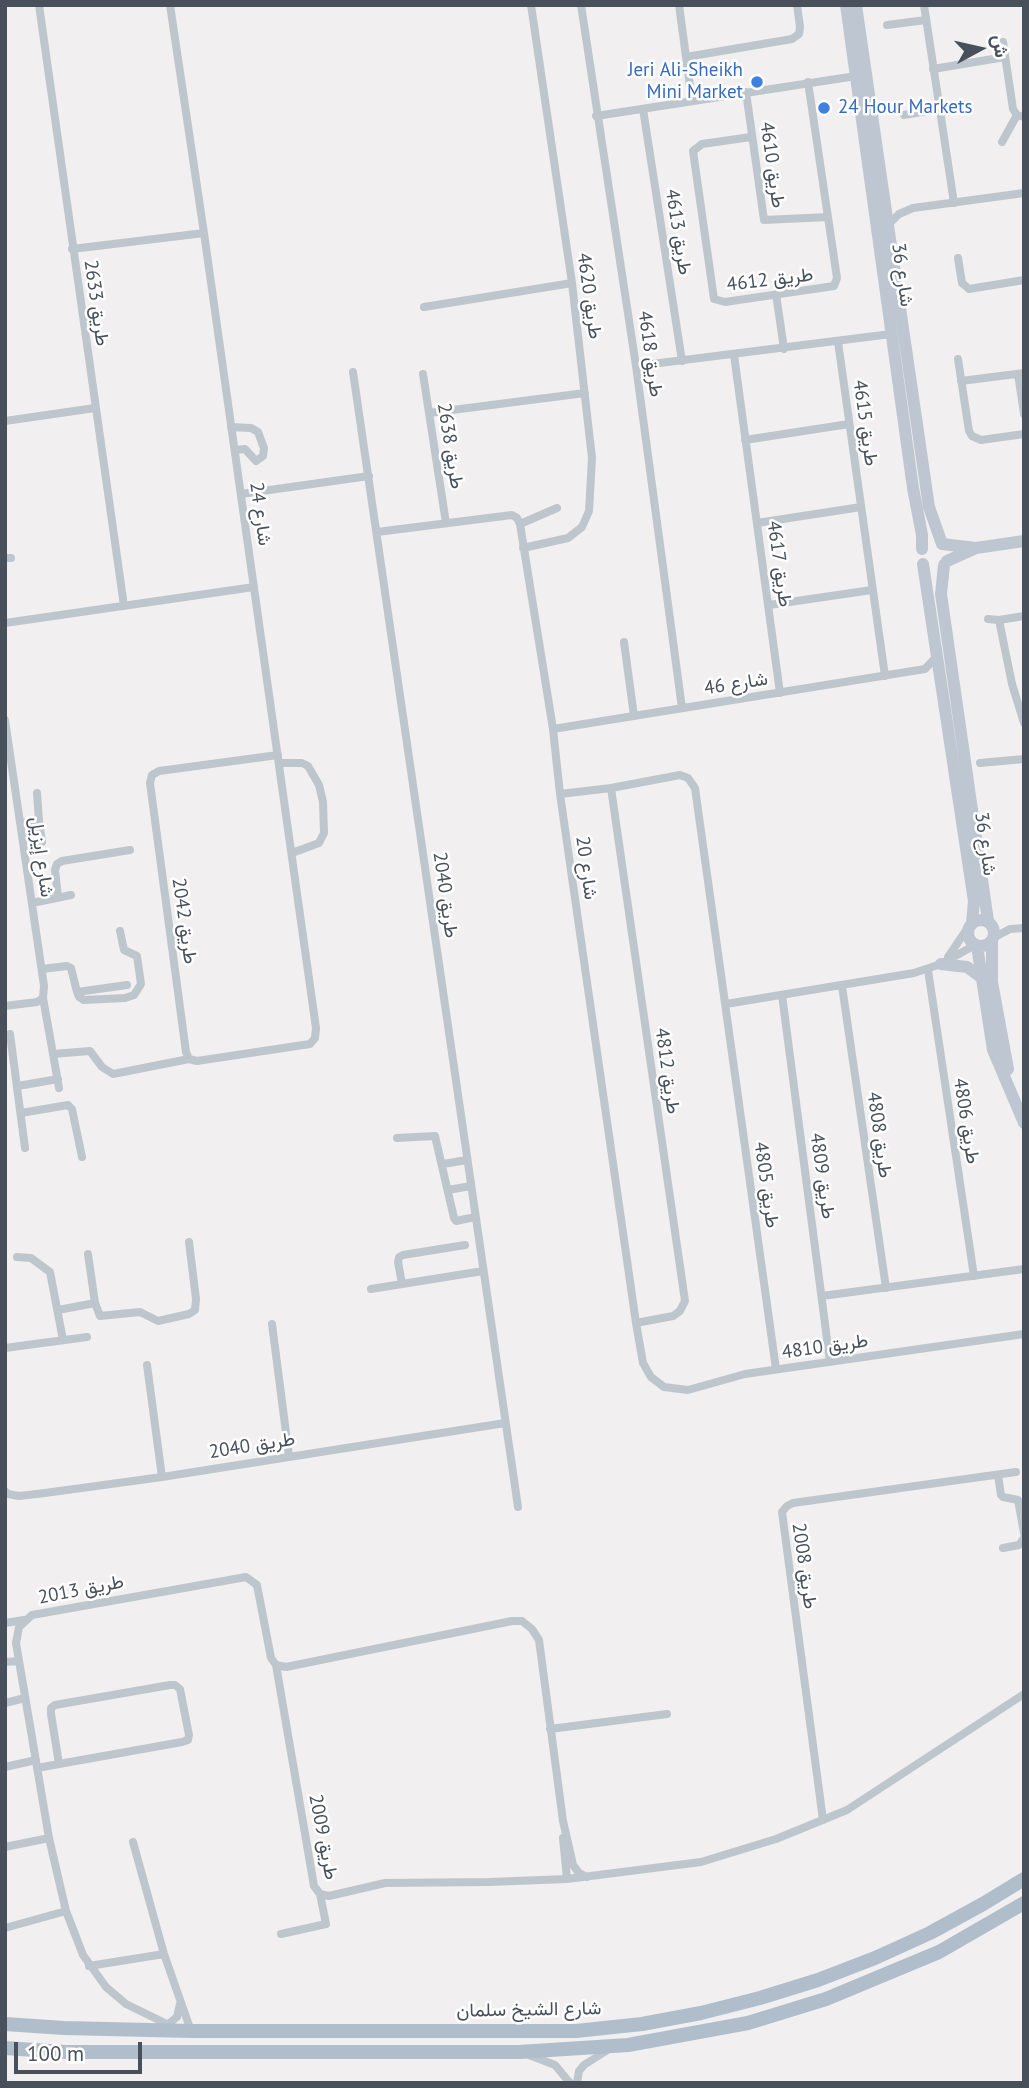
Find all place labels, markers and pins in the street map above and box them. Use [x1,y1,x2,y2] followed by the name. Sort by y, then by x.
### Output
[628,60,743,104] place label: Jeri Ali-Sheikh Mini Market
[749,74,765,90] marker: Jeri Ali-Sheikh Mini Market
[838,97,972,119] place label: 24 Hour Markets
[816,100,832,116] marker: 24 Hour Markets

